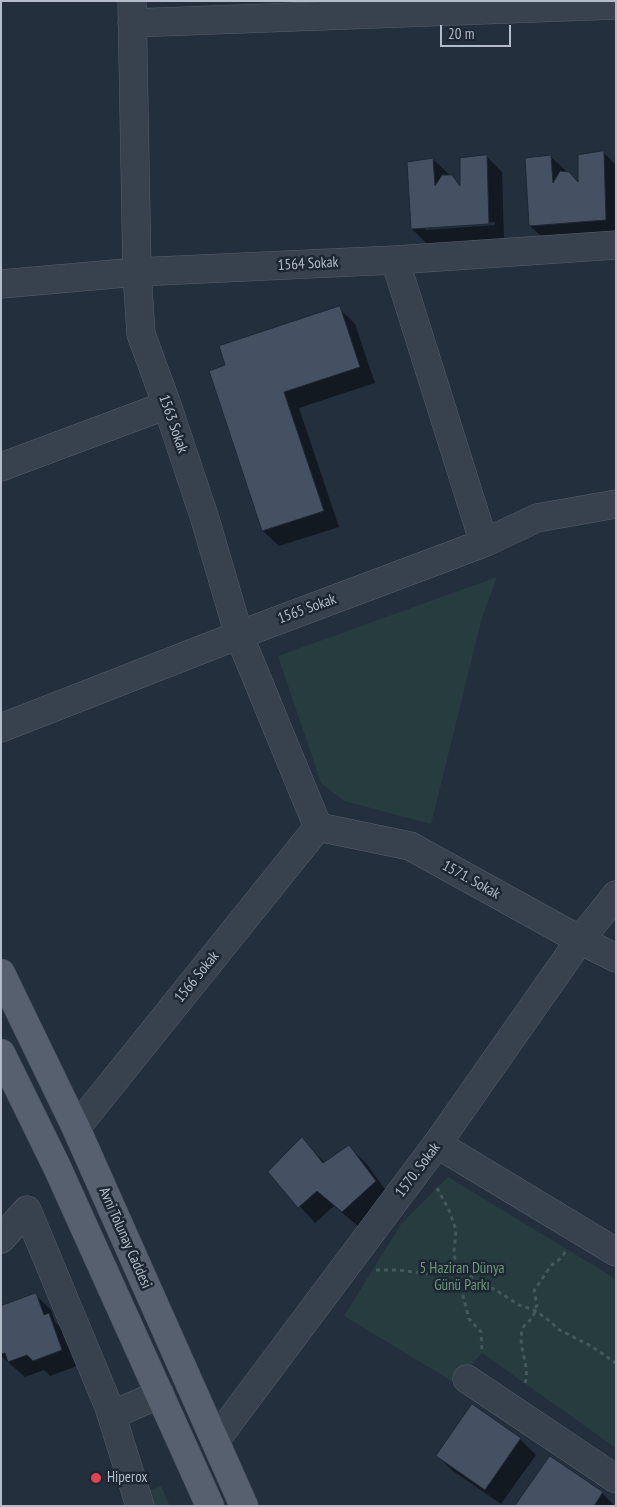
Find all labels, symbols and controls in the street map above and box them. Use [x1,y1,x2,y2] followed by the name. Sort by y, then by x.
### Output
[442,15,513,47] scale bar
[448,24,474,43] text: 20 m
[277,253,339,275] street label: 1564 Sokak
[155,392,191,456] street label: 1563 Sokak
[275,590,339,628] street label: 1565 Sokak
[439,857,503,903] street label: 1571. Sokak
[171,948,223,1006] street label: 1566 Sokak
[392,1139,444,1201] street label: 1570. Sokak
[95,1185,155,1291] street label: Avni Tolunay Caddesi
[419,1260,505,1295] park label: 5 Haziran Dünya Günü Parkı
[107,1469,147,1487] place label: Hiperox
[89,1471,103,1485] marker: Hiperox

